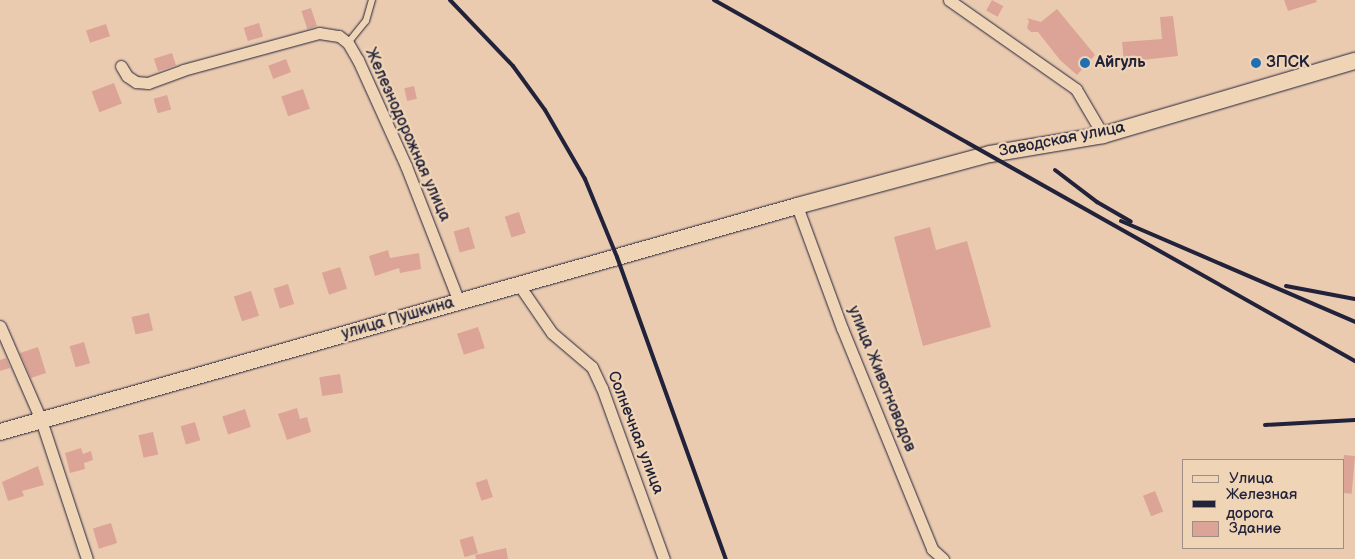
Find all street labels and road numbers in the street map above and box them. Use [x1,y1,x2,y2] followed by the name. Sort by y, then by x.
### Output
[360,45,454,225] street label: Железнодорожная улица
[997,118,1127,162] street label: Заводская улица
[339,294,457,344] street label: улица Пушкина
[843,303,919,455] street label: улица Животноводов
[603,369,667,497] street label: Солнечная улица

